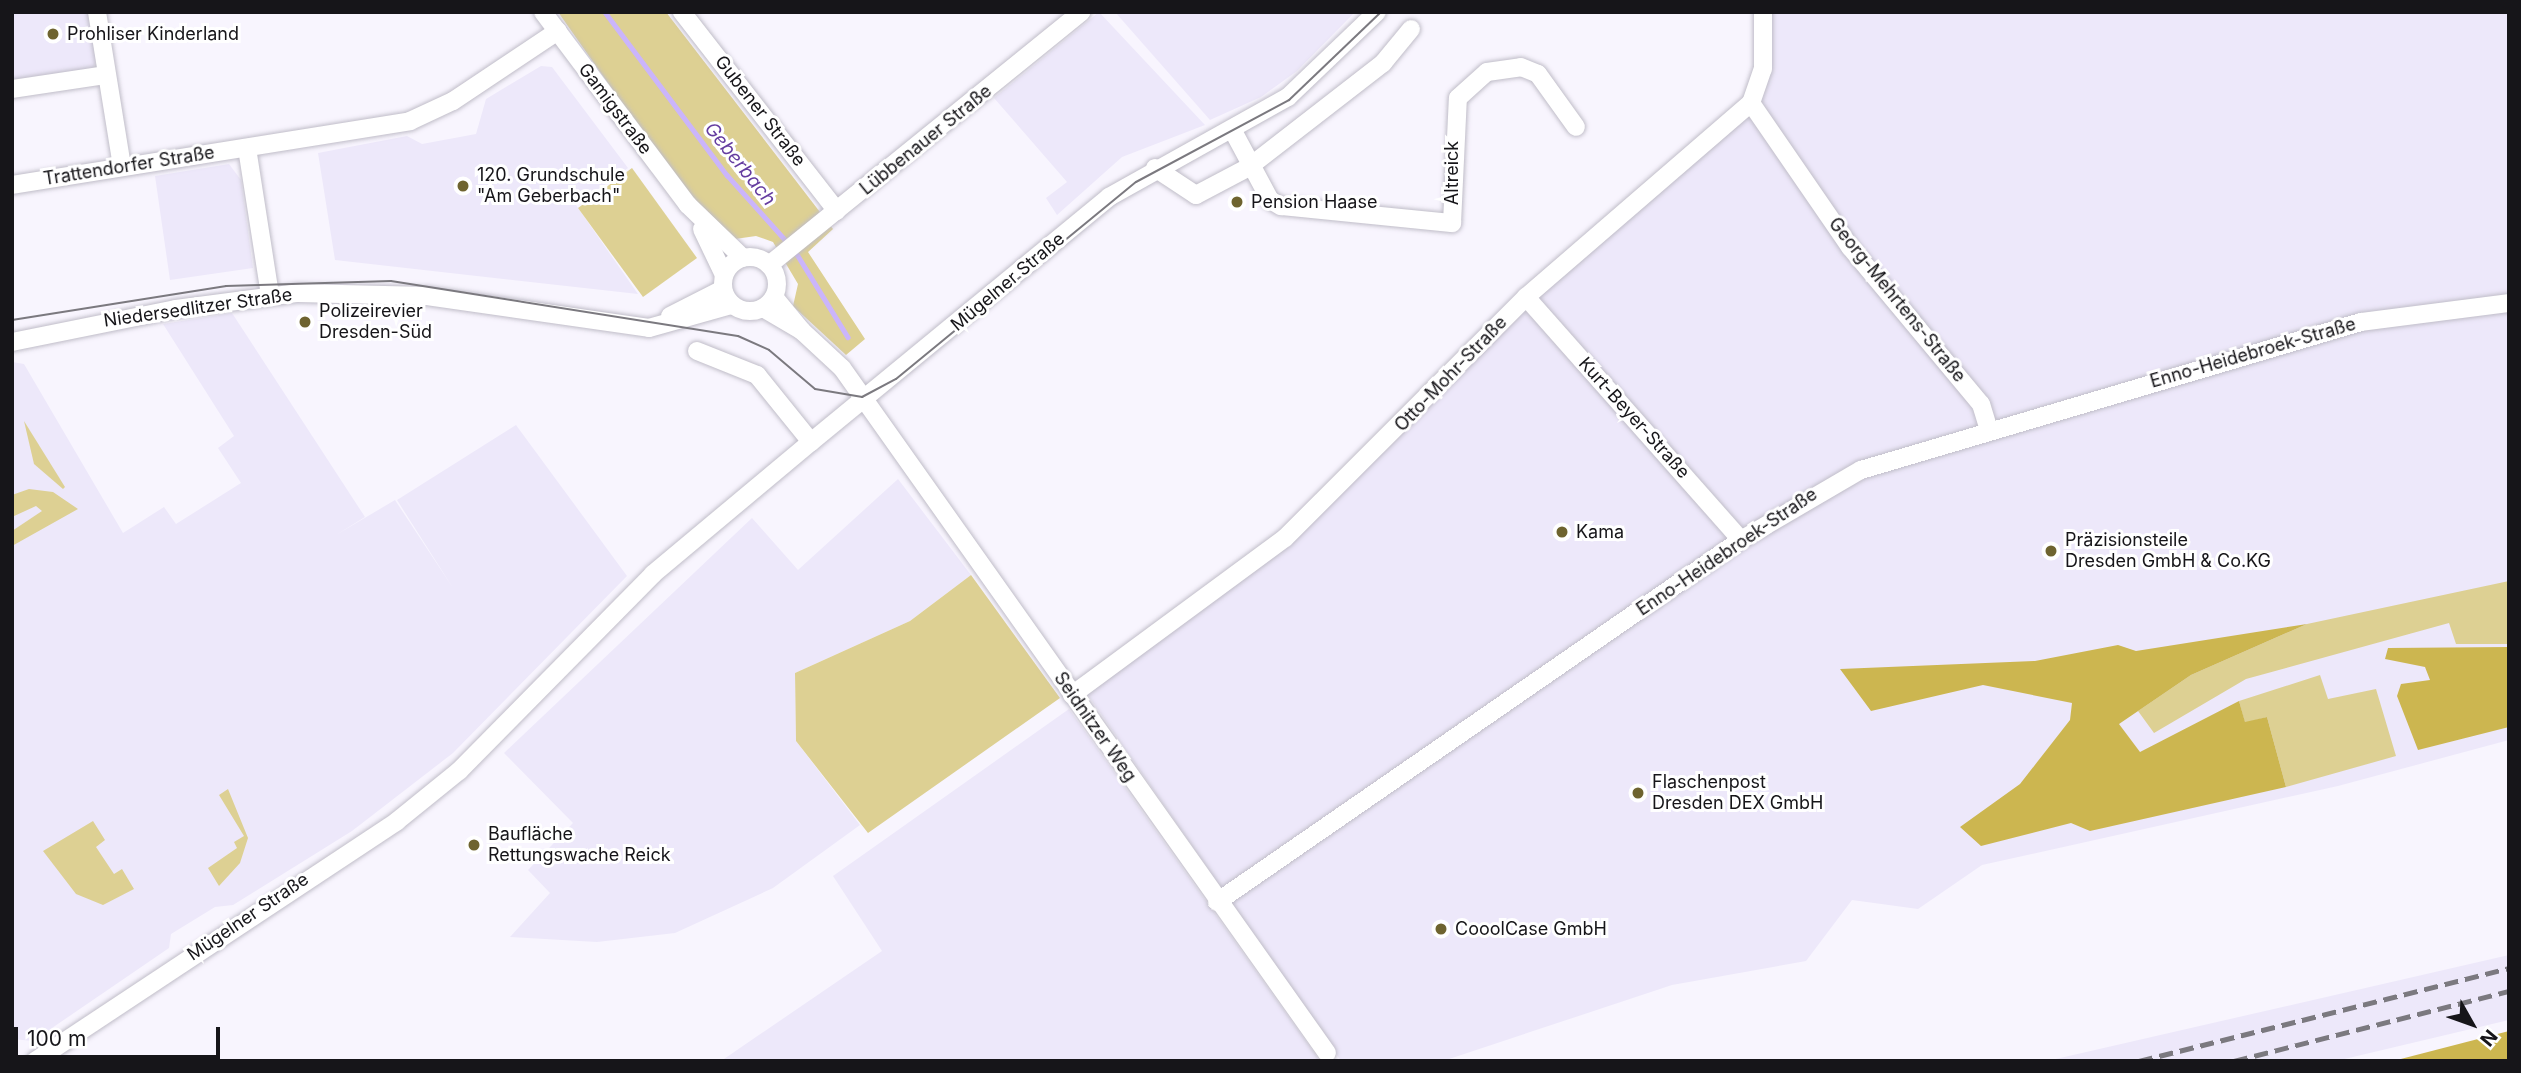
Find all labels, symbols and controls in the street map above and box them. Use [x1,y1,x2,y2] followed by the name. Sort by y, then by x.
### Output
[67,23,239,45] place label: Prohliser Kinderland
[45,26,61,42] marker: Prohliser Kinderland
[710,51,810,171] street label: Gubener Straße
[574,59,656,159] street label: Gamigstraße
[856,80,996,200] street label: Lübbenauer Straße
[700,118,780,210] water label: Geberbach
[1441,141,1463,205] street label: Altreick
[42,142,216,190] street label: Trattendorfer Straße
[477,165,625,208] place label: 120. Grundschule "Am Geberbach"
[455,178,471,194] marker: 120. Grundschule "Am Geberbach"
[1251,191,1377,213] place label: Pension Haase
[1229,194,1245,210] marker: Pension Haase
[1824,213,1970,387] street label: Georg-Mehrtens-Straße
[947,228,1069,336] street label: Mügelner Straße
[102,284,294,332] street label: Niedersedlitzer Straße
[319,301,432,344] place label: Polizeirevier Dresden-Süd
[1390,312,1512,436] street label: Otto-Mohr-Straße
[2148,313,2358,393] street label: Enno-Heidebroek-Straße
[297,314,313,330] marker: Polizeirevier Dresden-Süd
[1574,353,1694,483] street label: Kurt-Beyer-Straße
[1633,484,1821,620] street label: Enno-Heidebroek-Straße
[1576,521,1624,543] place label: Kama
[1554,524,1570,540] marker: Kama
[2065,530,2271,572] place label: Präzisionsteile Dresden GmbH & Co.KG
[2043,543,2059,559] marker: Präzisionsteile Dresden GmbH & Co.KG
[1049,668,1141,786] street label: Seidnitzer Weg
[1652,772,1823,814] place label: Flaschenpost Dresden DEX GmbH
[1630,785,1646,801] marker: Flaschenpost Dresden DEX GmbH
[488,824,671,866] place label: Baufläche Rettungswache Reick
[466,837,482,853] marker: Baufläche Rettungswache Reick
[183,868,313,966] street label: Mügelner Straße
[1455,918,1607,940] place label: CooolCase GmbH
[1433,921,1449,937] marker: CooolCase GmbH
[2437,989,2507,1059] north arrow
[18,1014,224,1058] scale bar
[2475,1025,2502,1051] text: N
[27,1026,86,1051] text: 100 m

